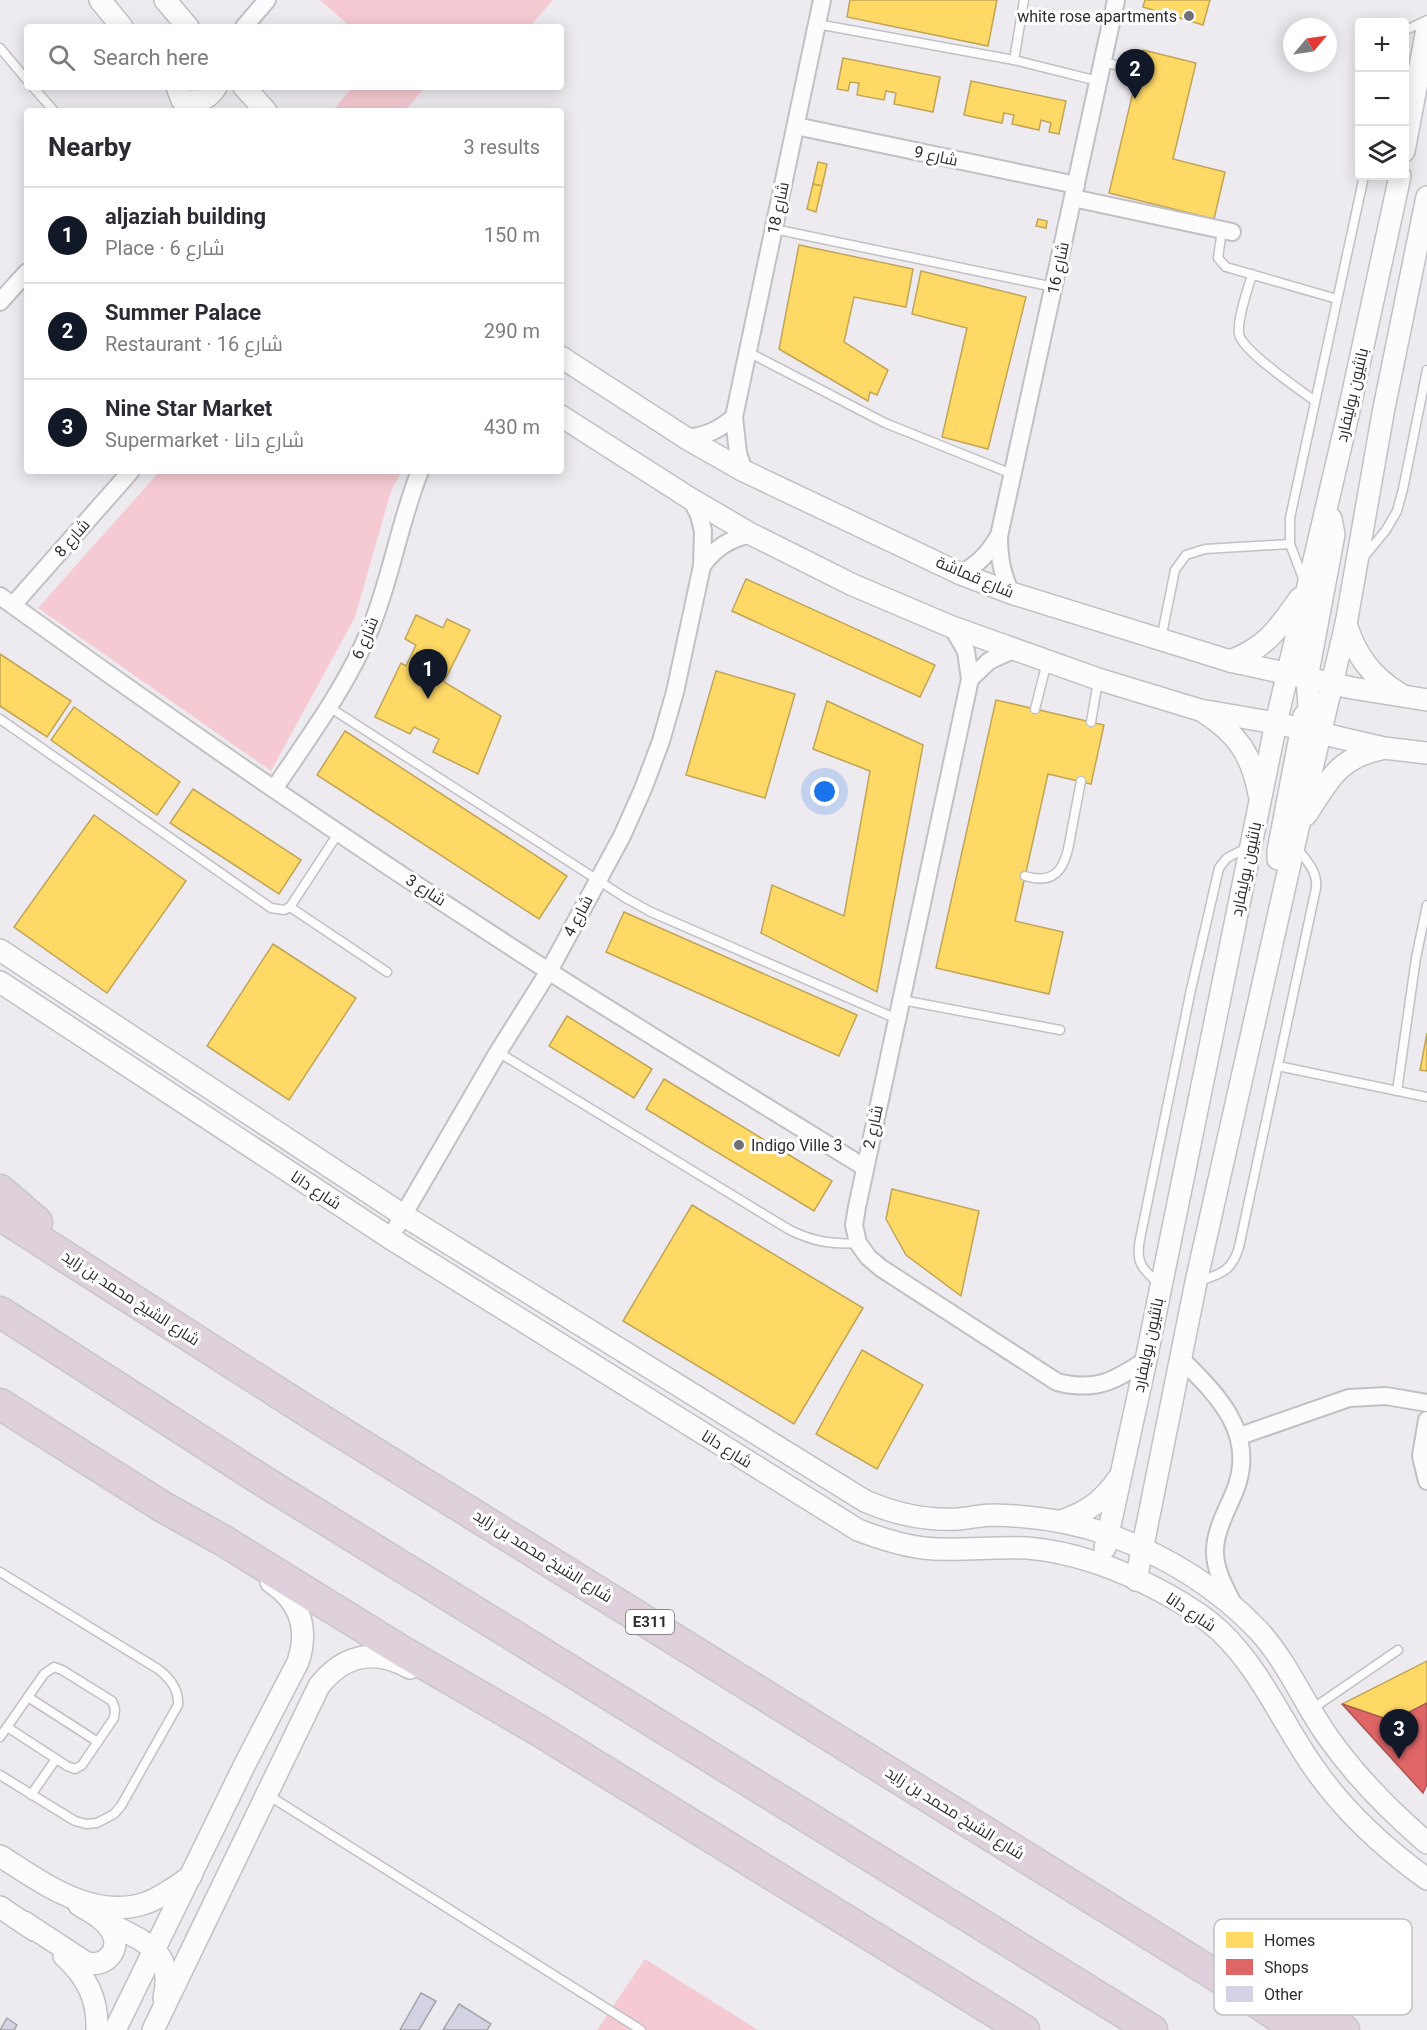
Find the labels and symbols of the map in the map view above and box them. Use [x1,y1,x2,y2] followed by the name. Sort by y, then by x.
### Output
[1017,7,1177,26] place label: white rose apartments
[1182,9,1196,23] marker: white rose apartments
[1283,18,1337,72] north arrow
[1116,50,1154,99] pin: 2
[912,142,959,172] street label: شارع 9
[763,180,795,236] street label: شارع 18
[1043,240,1075,296] street label: شارع 16
[1332,346,1373,444] street label: بانثيون بوليفارد
[50,515,95,562] street label: شارع 8
[932,552,1017,604] street label: شارع قماشة
[348,614,384,663] street label: شارع 6
[408,650,448,699] pin: 1
[810,777,839,806] your location
[1227,820,1266,918] street label: بانثيون بوليفارد
[401,870,450,912] street label: شارع 3
[559,892,598,941] street label: شارع 4
[859,1104,889,1151] street label: شارع 2
[751,1136,842,1155] place label: Indigo Ville 3
[732,1138,746,1152] marker: Indigo Ville 3
[286,1167,345,1215] street label: شارع دانا
[58,1246,203,1351] street label: شارع الشيخ محمد بن زايد
[1129,1296,1168,1394] street label: بانثيون بوليفارد
[697,1426,756,1474] street label: شارع دانا
[469,1506,616,1608] street label: شارع الشيخ محمد بن زايد
[1161,1588,1220,1637] street label: شارع دانا
[626,1610,674,1634] road number: E311
[1380,1710,1418,1759] pin: 3
[881,1763,1028,1865] street label: شارع الشيخ محمد بن زايد
[1214,1919,1412,2015] legend
[1264,1931,1315,1950] text: Homes
[1264,1958,1309,1977] text: Shops
[1264,1985,1304,2004] text: Other

